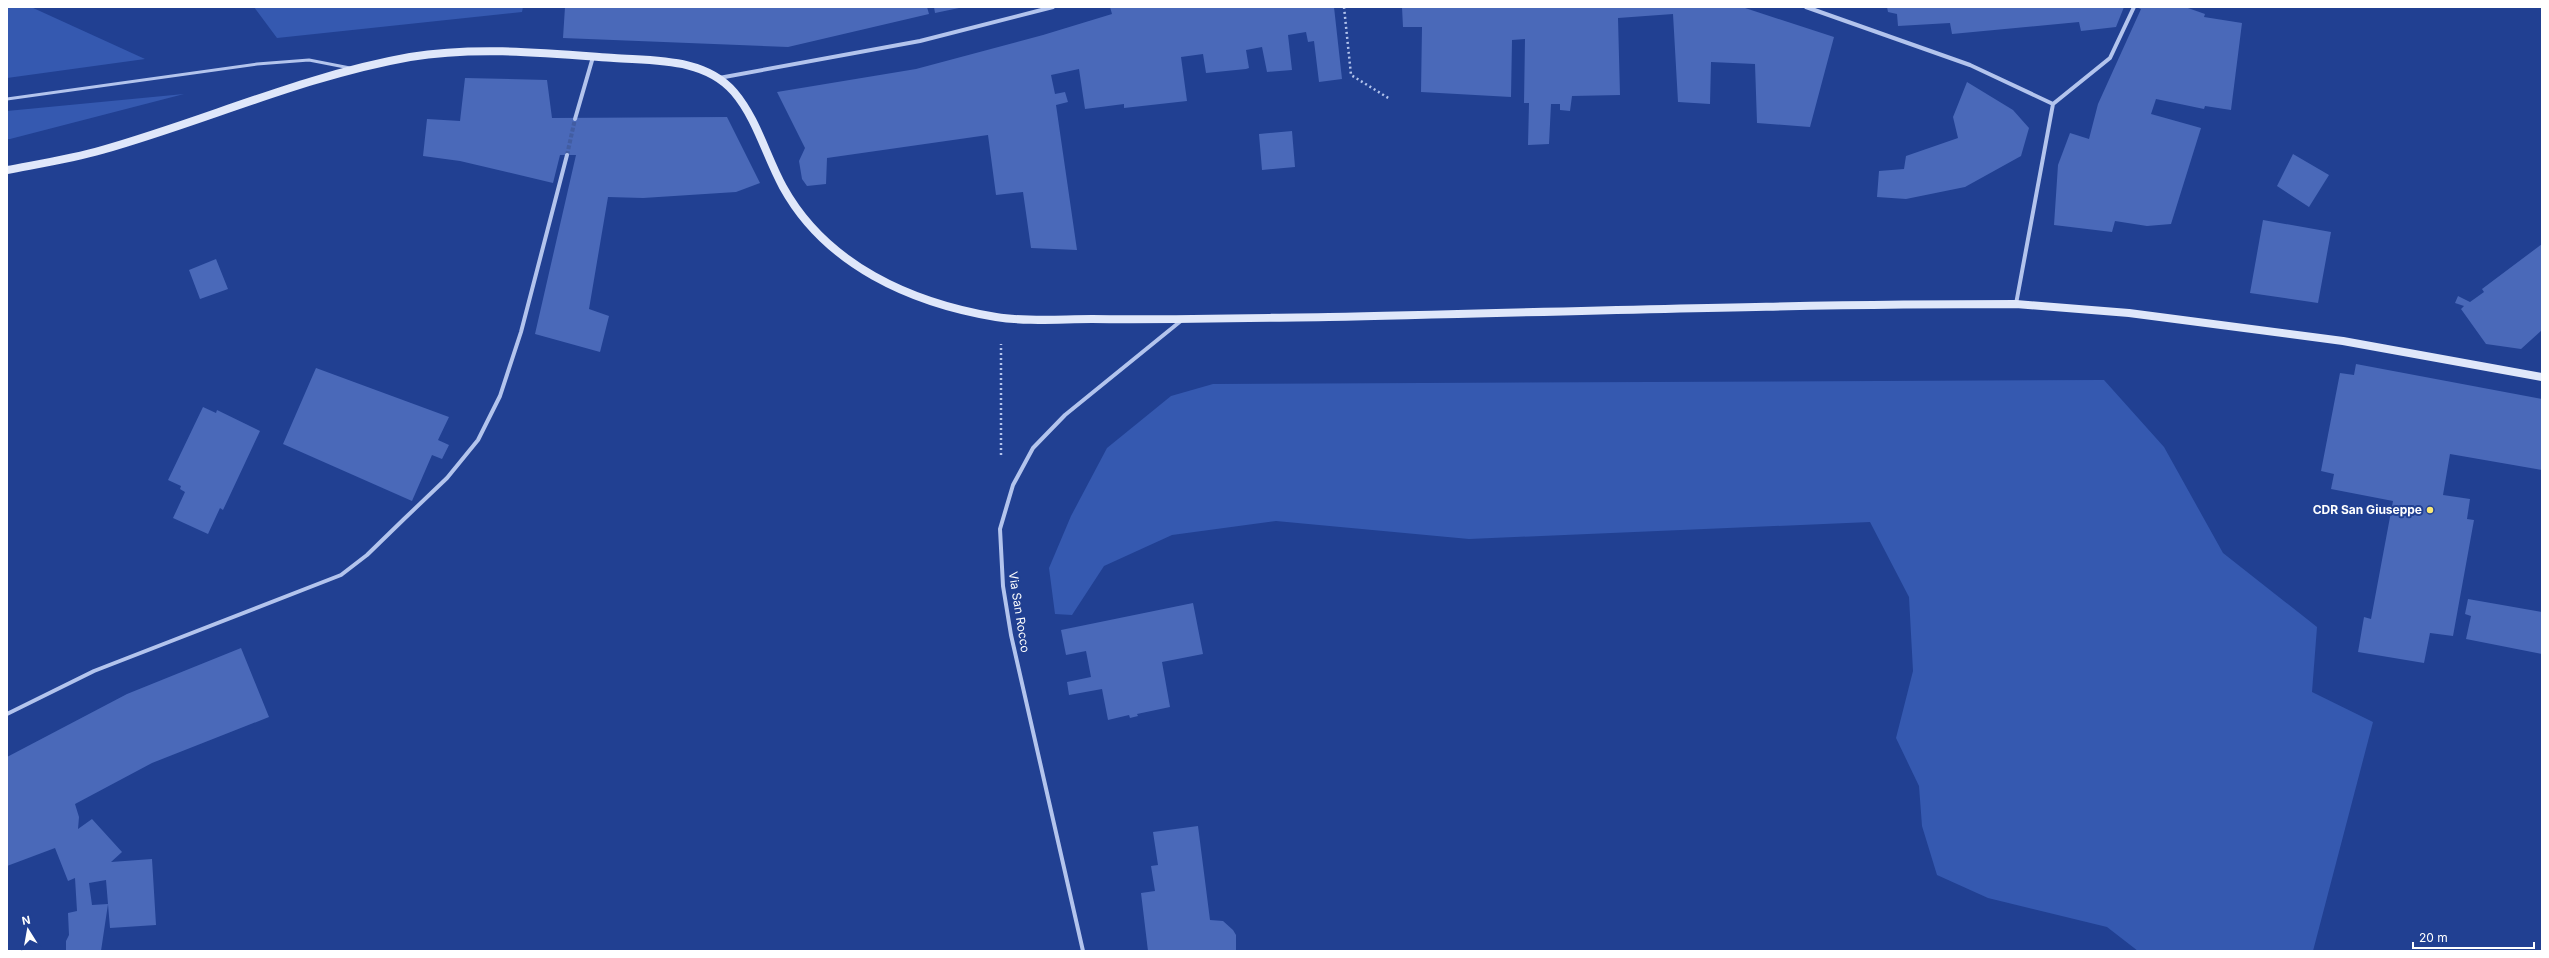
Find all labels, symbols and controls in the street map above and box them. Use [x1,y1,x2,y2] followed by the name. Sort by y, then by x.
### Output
[2313,502,2422,517] place label: CDR San Giuseppe
[2425,505,2435,515] marker: CDR San Giuseppe
[1006,570,1033,654] street label: Via San Rocco
[8,910,48,950] north arrow
[21,913,32,928] text: N
[2413,924,2534,950] scale bar
[2419,930,2448,945] text: 20 m

